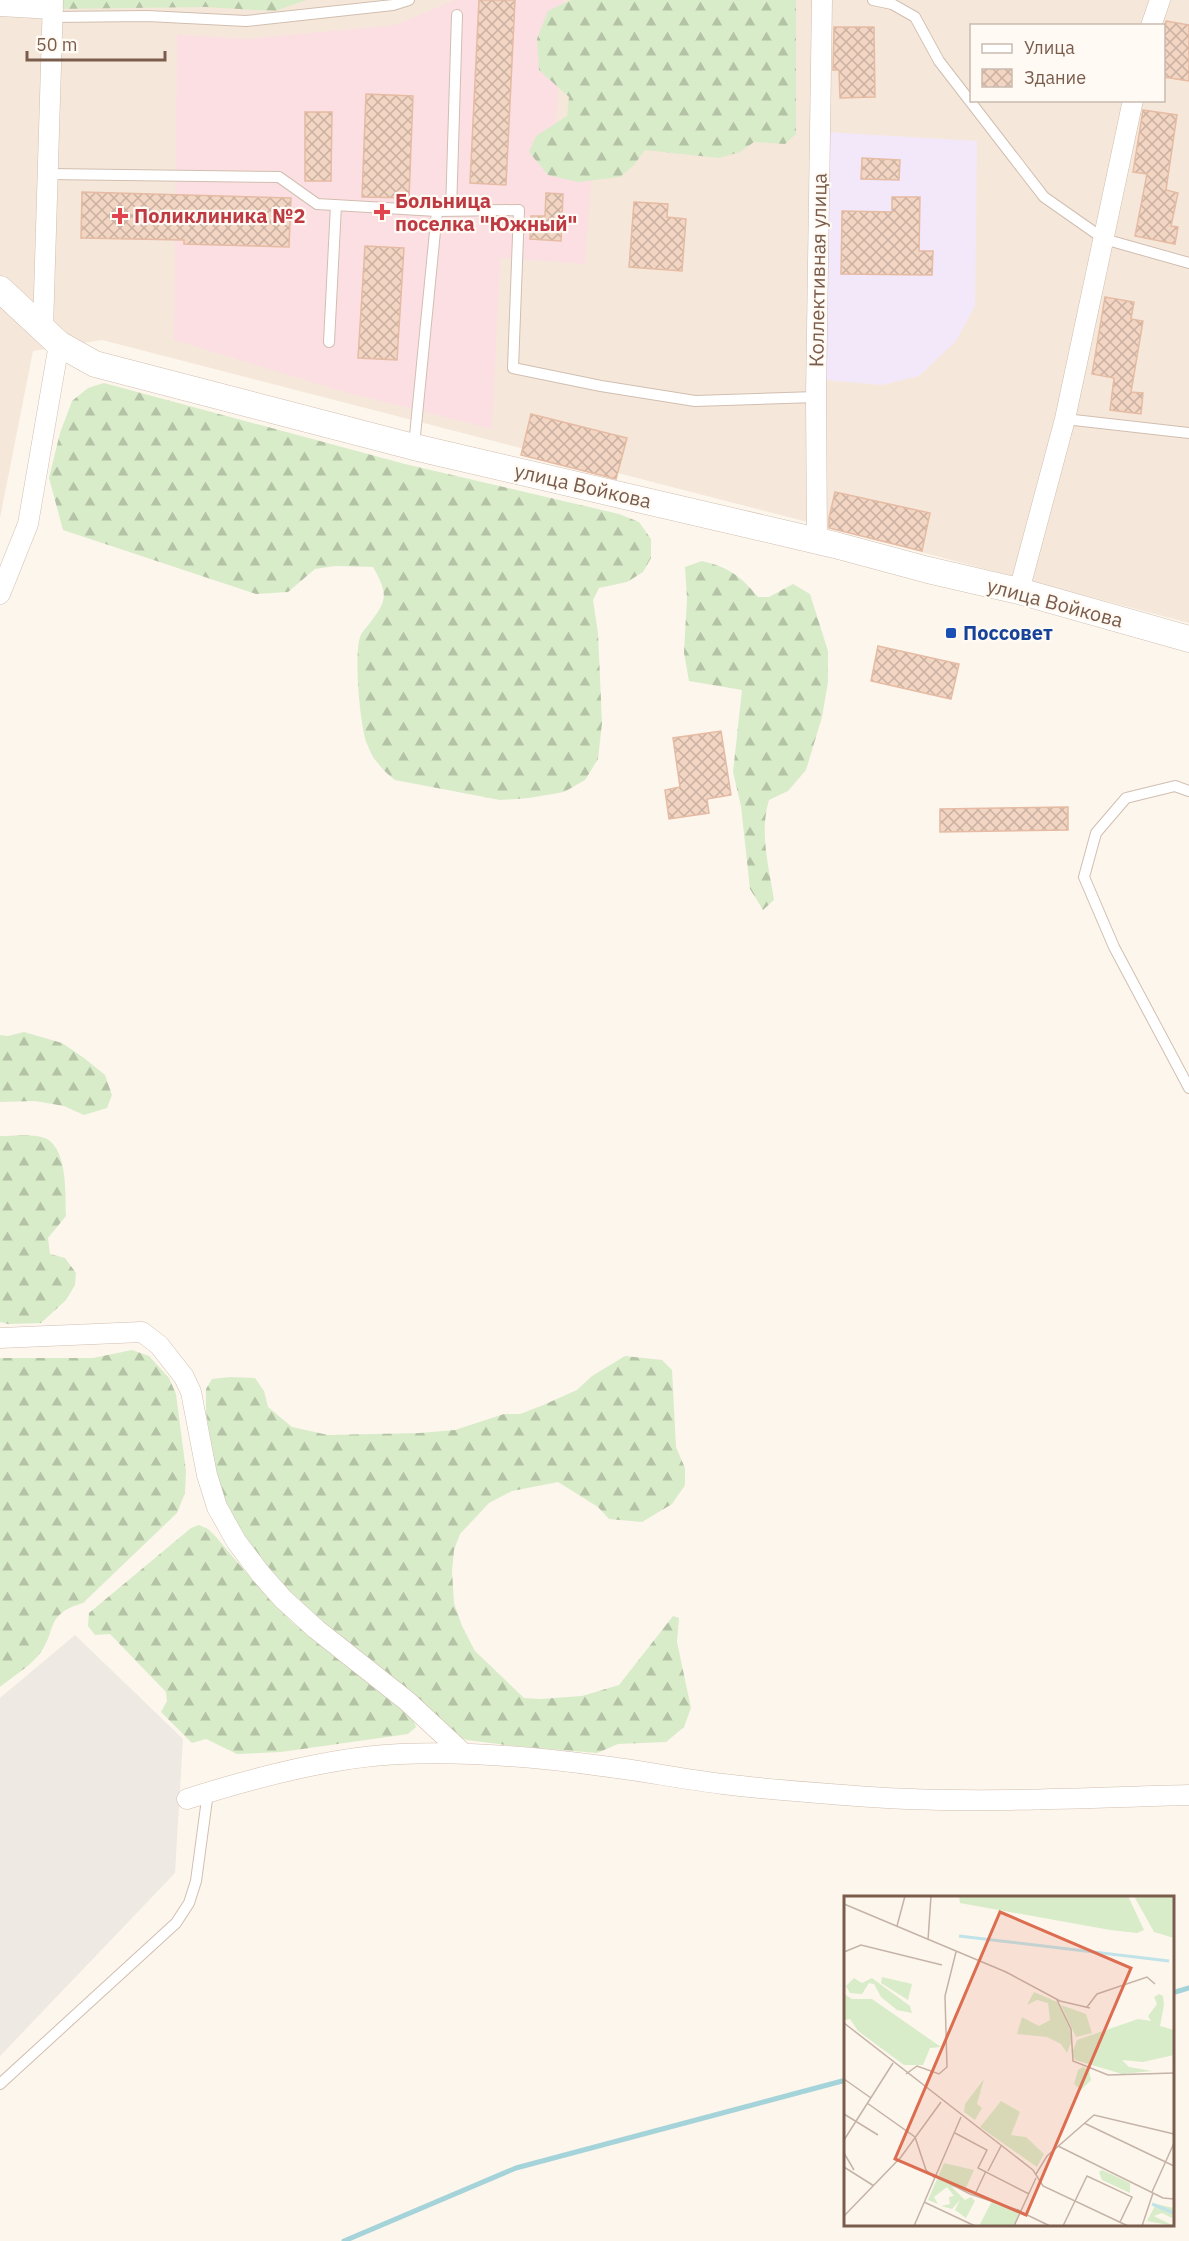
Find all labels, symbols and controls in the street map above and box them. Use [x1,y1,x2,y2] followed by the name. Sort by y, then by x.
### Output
[27,24,165,62] scale bar
[970,24,1165,102] legend
[36,33,78,56] text: 50 m
[1024,36,1075,59] text: Улица
[1024,66,1086,89] text: Здание
[802,172,833,367] street label: Коллективная улица
[395,187,577,237] place label: Больница поселка "Южный"
[134,202,305,229] place label: Поликлиника №2
[373,203,391,221] marker: Больница поселка "Южный"
[111,207,129,225] marker: Поликлиника №2
[512,457,655,514] street label: улица Войкова
[984,571,1126,634] street label: улица Войкова
[963,619,1053,646] place label: Поссовет
[944,626,958,640] marker: Поссовет
[844,1896,1174,2226] inset map

